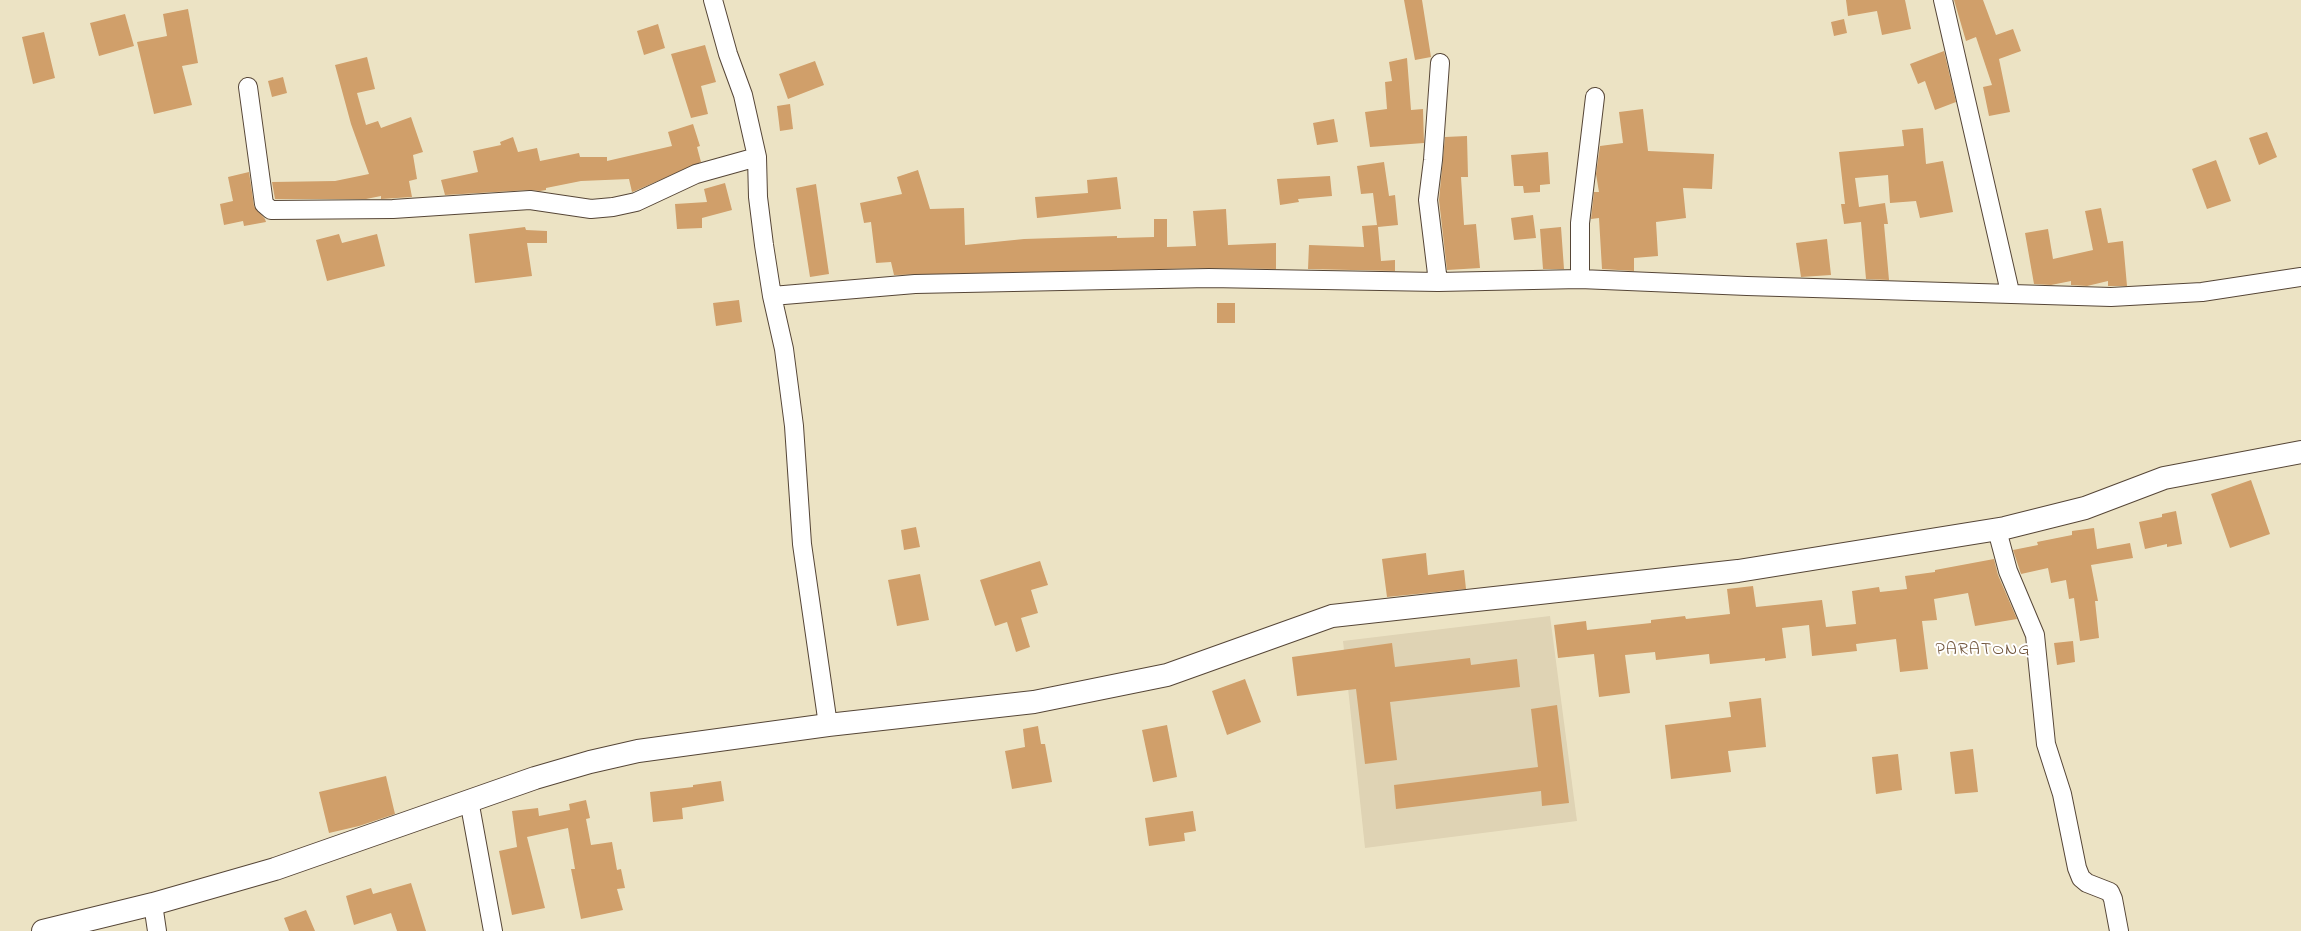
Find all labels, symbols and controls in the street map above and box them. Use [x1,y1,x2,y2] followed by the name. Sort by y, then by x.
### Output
[1935,640,2031,662] district label: PARATONG

